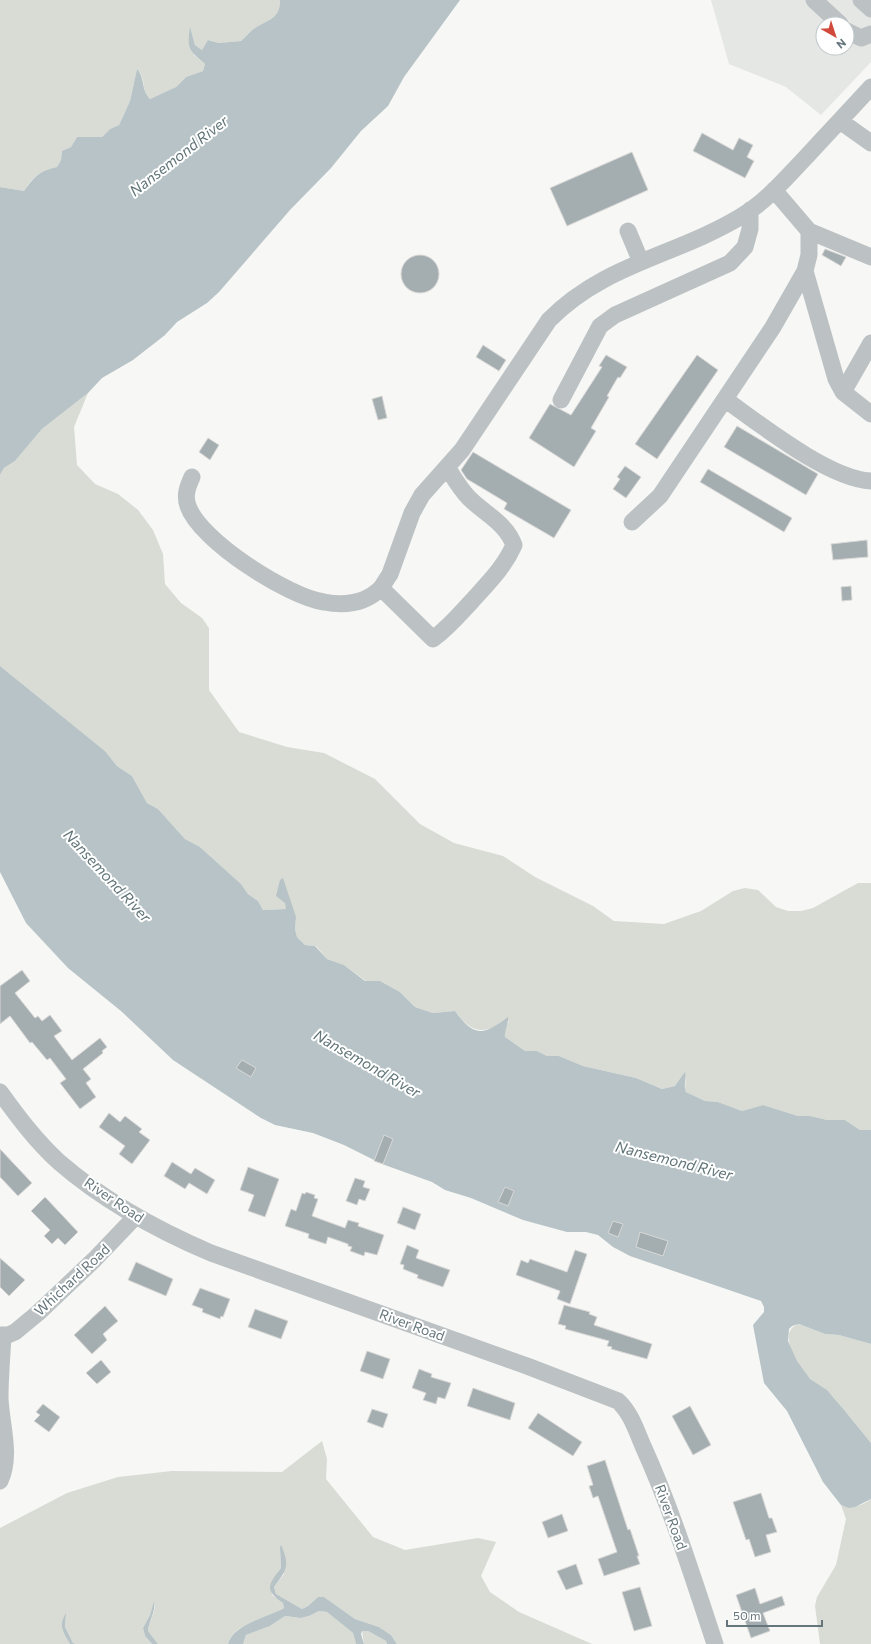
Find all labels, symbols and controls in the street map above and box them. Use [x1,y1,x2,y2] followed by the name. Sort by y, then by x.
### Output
[815,16,855,56] north arrow
[834,37,849,52] text: N
[126,111,232,199] water label: Nansemond River
[60,825,156,926] water label: Nansemond River
[311,1025,425,1101] water label: Nansemond River
[614,1137,736,1184] water label: Nansemond River
[81,1173,147,1226] street label: River Road
[30,1240,113,1319] street label: Whichard Road
[377,1305,447,1344] street label: River Road
[652,1482,691,1552] street label: River Road
[727,1602,822,1628] scale bar
[733,1608,761,1622] text: 50 m

